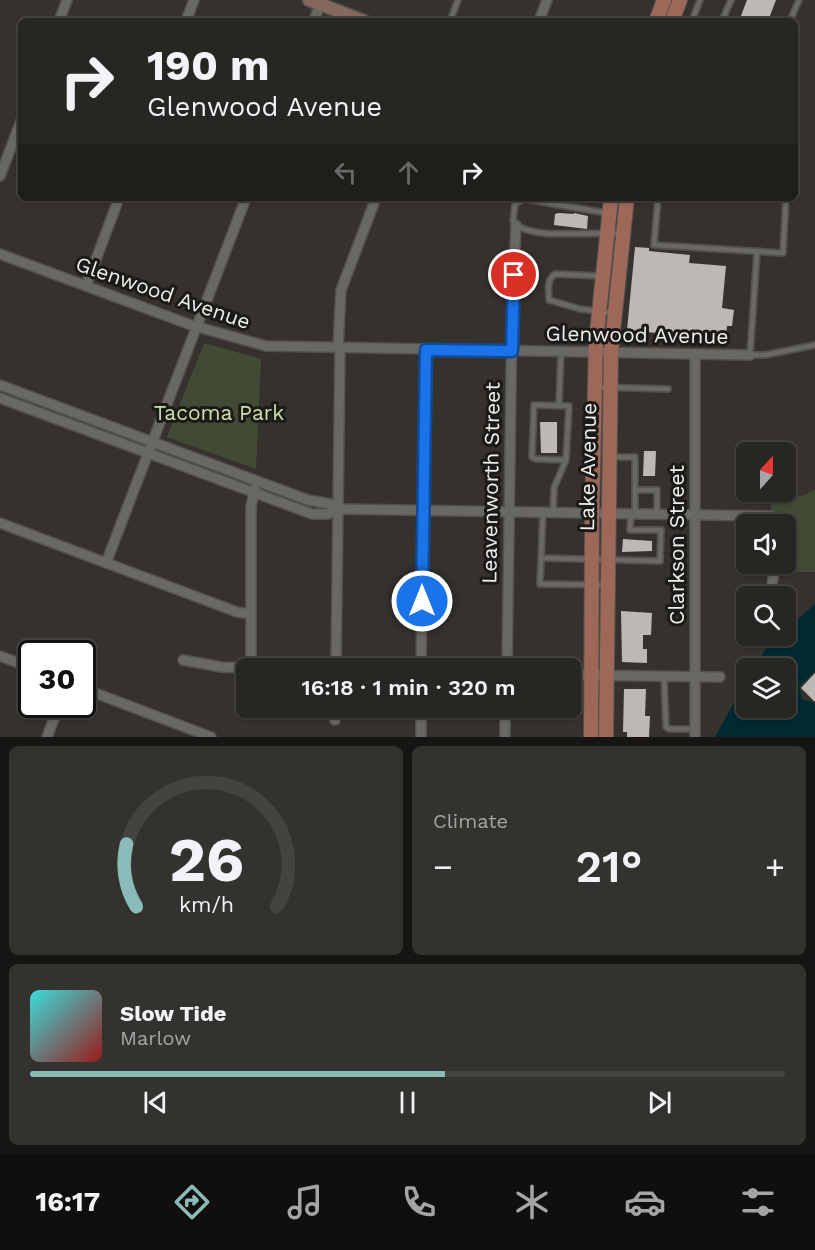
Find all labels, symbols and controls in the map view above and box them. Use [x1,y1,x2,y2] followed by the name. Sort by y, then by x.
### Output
[147,41,270,90] text: 190 m
[48,42,126,120] icon: right
[147,91,382,123] text: Glenwood Avenue
[329,156,362,189] icon: left
[392,156,425,189] icon: ahead
[455,156,488,189] icon: right
[488,249,539,300] pin
[73,251,254,334] street label: Glenwood Avenue
[497,258,530,291] icon: arrive
[545,320,729,349] street label: Glenwood Avenue
[476,382,505,584] street label: Leavenworth Street
[154,400,284,425] park label: Tacoma Park
[574,402,601,532] street label: Lake Avenue
[736,442,796,502] north arrow
[736,442,796,718] map controls
[664,465,689,625] street label: Clarkson Street
[736,514,796,574] button: sound
[390,569,454,633] position arrow
[736,586,796,646] button: search
[18,640,96,718] speed limit sign: 30
[736,658,796,718] button: layers
[302,675,516,700] text: 16:18 · 1 min · 320 m
[433,809,508,833] text: Climate
[168,823,244,896] text: 26
[575,840,643,893] text: 21°
[433,847,453,886] text: −
[765,847,785,886] text: +
[178,893,234,918] text: km/h
[120,1001,227,1026] text: Slow Tide
[120,1026,191,1050] text: Marlow
[139,1086,172,1119] icon: previous
[391,1086,424,1119] icon: pause
[643,1086,676,1119] icon: next
[171,1181,213,1223] icon: directions
[284,1181,326,1223] icon: music
[398,1181,440,1223] icon: phone
[511,1181,553,1223] icon: climate
[624,1181,666,1223] icon: car
[737,1181,779,1223] icon: filters
[36,1186,100,1218] text: 16:17

